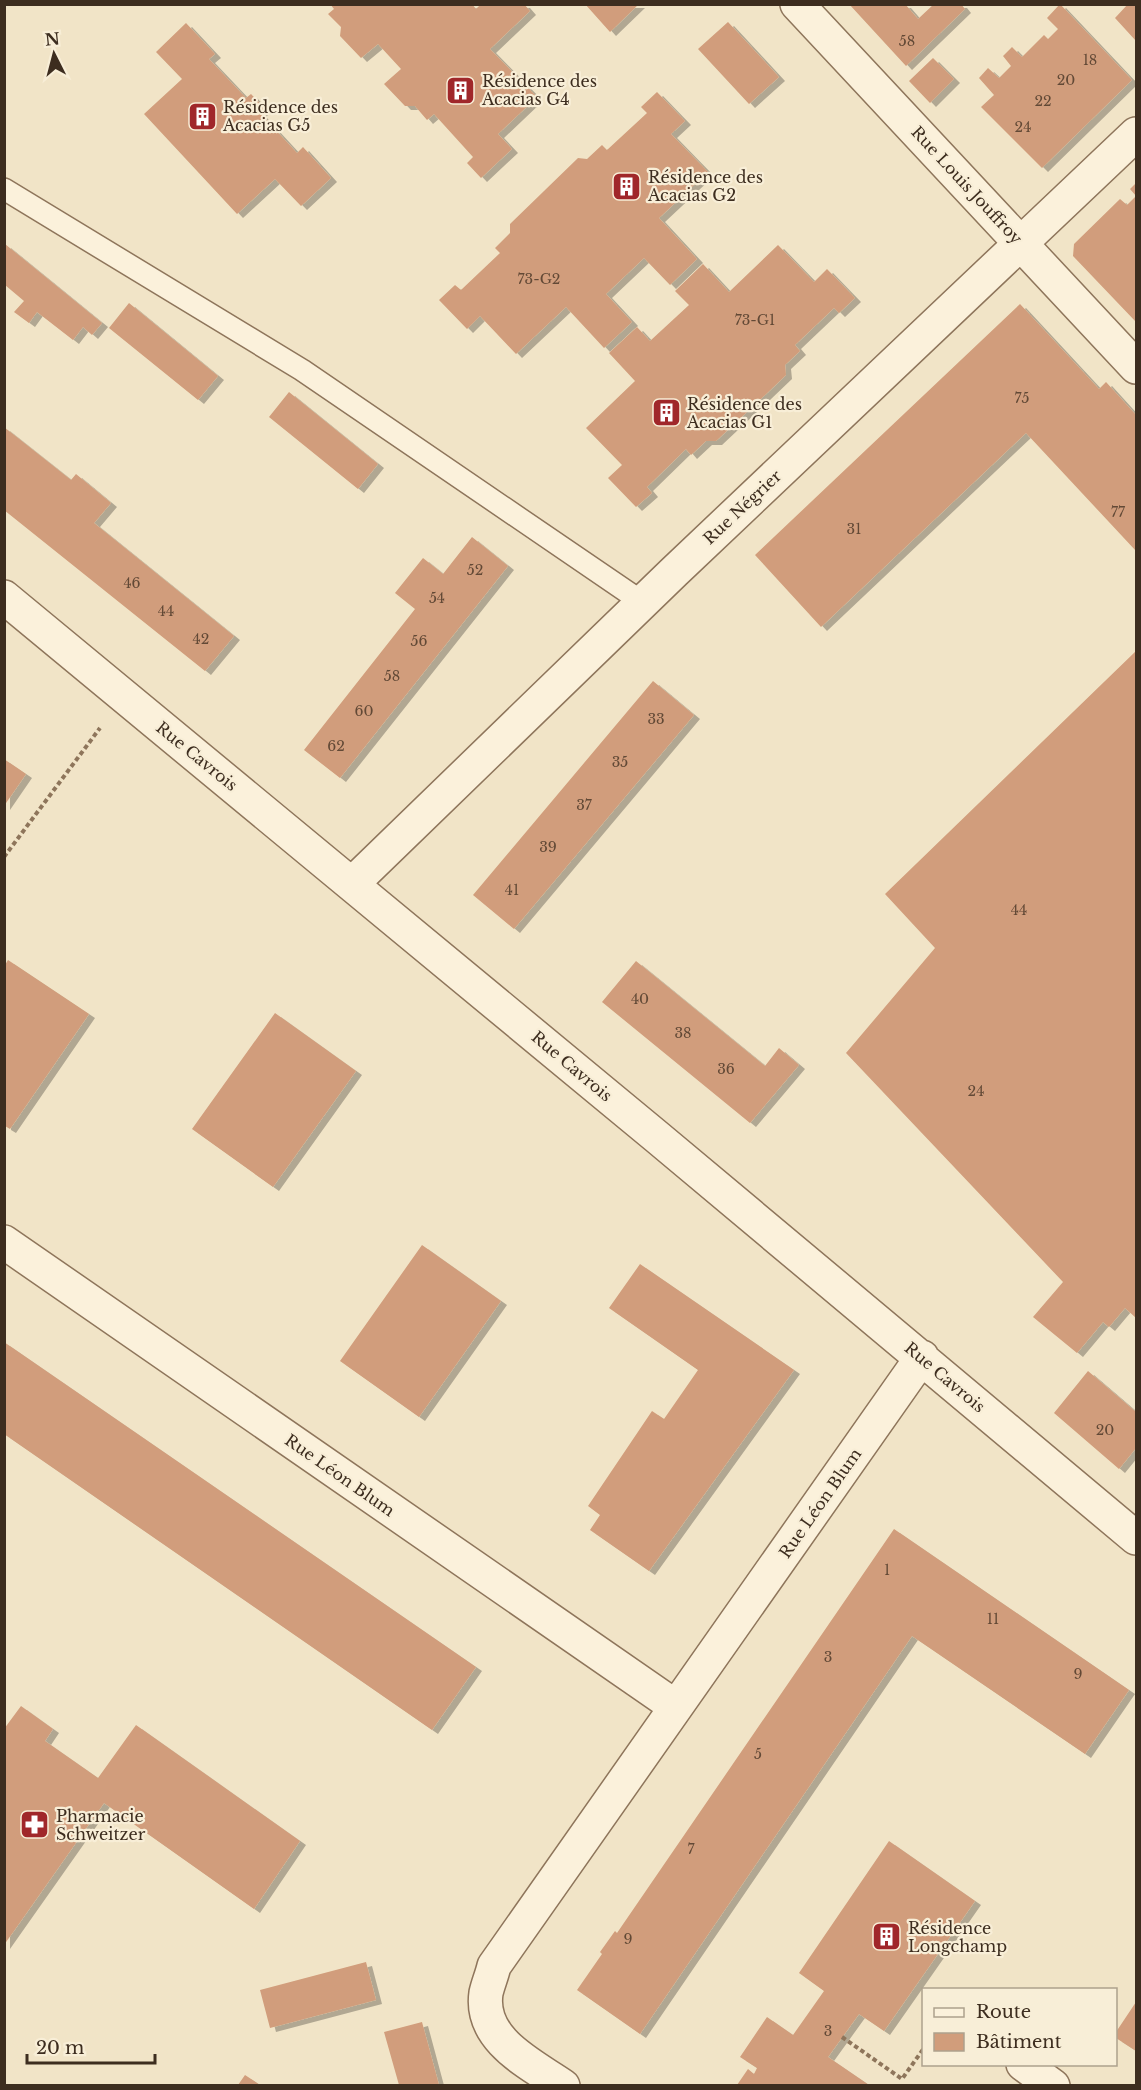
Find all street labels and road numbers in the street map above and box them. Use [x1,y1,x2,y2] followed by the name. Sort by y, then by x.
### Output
[907,122,1027,249] street label: Rue Louis Jouffroy
[699,465,786,548] street label: Rue Négrier
[152,717,242,795] street label: Rue Cavrois
[528,1027,616,1105] street label: Rue Cavrois
[901,1338,989,1416] street label: Rue Cavrois
[281,1430,399,1520] street label: Rue Léon Blum
[775,1444,865,1562] street label: Rue Léon Blum

